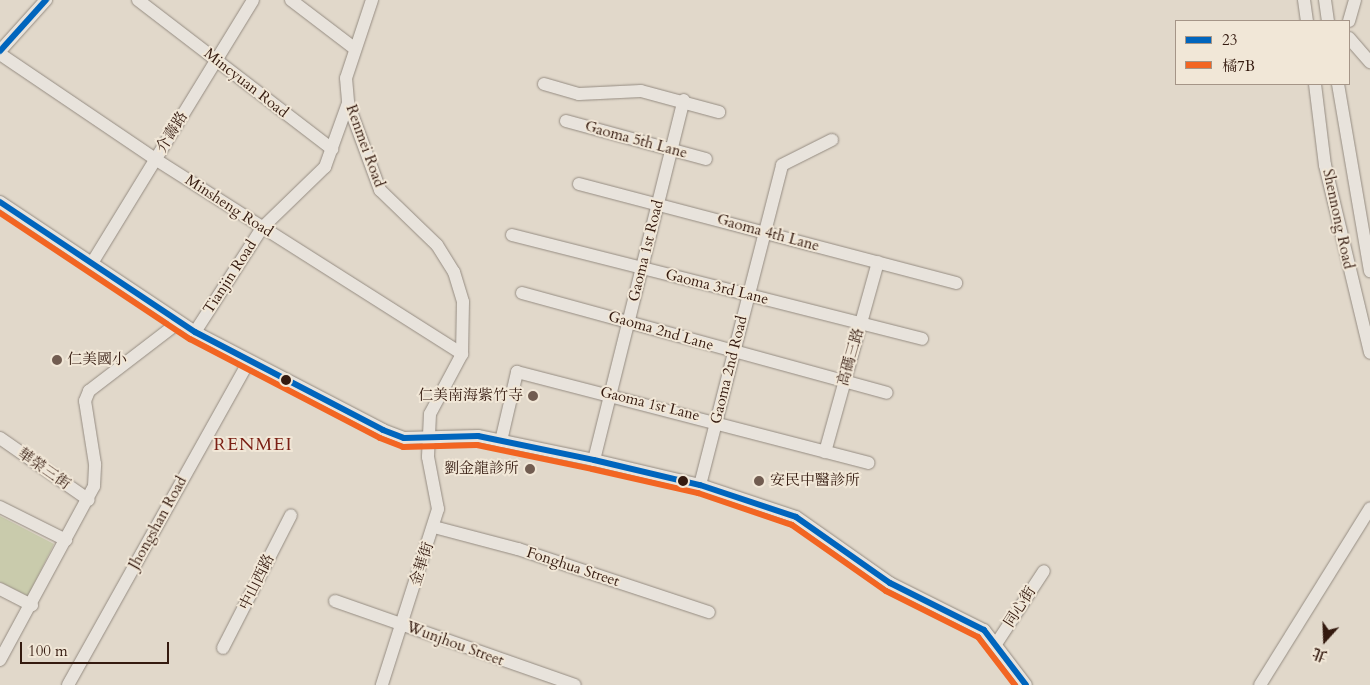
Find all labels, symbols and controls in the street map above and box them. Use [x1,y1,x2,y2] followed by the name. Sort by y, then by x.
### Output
[1175,20,1350,85] legend
[1222,30,1237,50] text: 23
[200,45,292,121] street label: Mincyuan Road
[1222,56,1255,76] text: 橘7B
[342,102,388,190] street label: Renmei Road
[152,108,192,156] street label: 介壽路
[583,118,689,162] street label: Gaoma 5th Lane
[1319,167,1357,271] street label: Shennong Road
[182,171,276,241] street label: Minsheng Road
[625,198,667,304] street label: Gaoma 1st Road
[715,211,821,255] street label: Gaoma 4th Lane
[200,237,260,317] street label: Tianjin Road
[664,265,770,309] street label: Gaoma 3rd Lane
[606,307,716,355] street label: Gaoma 2nd Lane
[707,314,751,426] street label: Gaoma 2nd Road
[834,326,868,388] street label: 高碼三路
[67,351,127,369] place label: 仁美國小
[51,354,63,366] marker: 仁美國小
[281,375,291,385] unlabelled marker
[598,383,702,425] street label: Gaoma 1st Lane
[418,387,523,405] place label: 仁美南海紫竹寺
[527,390,539,402] marker: 仁美南海紫竹寺
[213,434,293,456] district label: RENMEI
[14,444,74,494] street label: 華榮三街
[444,460,519,478] place label: 劉金龍診所
[523,462,537,476] marker: 劉金龍診所
[770,472,860,490] place label: 安民中醫診所
[125,473,191,573] street label: Jhongshan Road
[752,474,766,488] marker: 安民中醫診所
[678,476,688,486] unlabelled marker
[406,540,438,588] street label: 金華街
[524,544,622,590] street label: Fonghua Street
[236,551,278,613] street label: 中山西路
[1000,583,1040,631] street label: 同心街
[1300,615,1350,665] north arrow
[404,618,506,670] street label: Wunjhou Street
[22,632,171,664] scale bar
[28,641,68,661] text: 100 m
[1310,643,1330,666] text: 北

